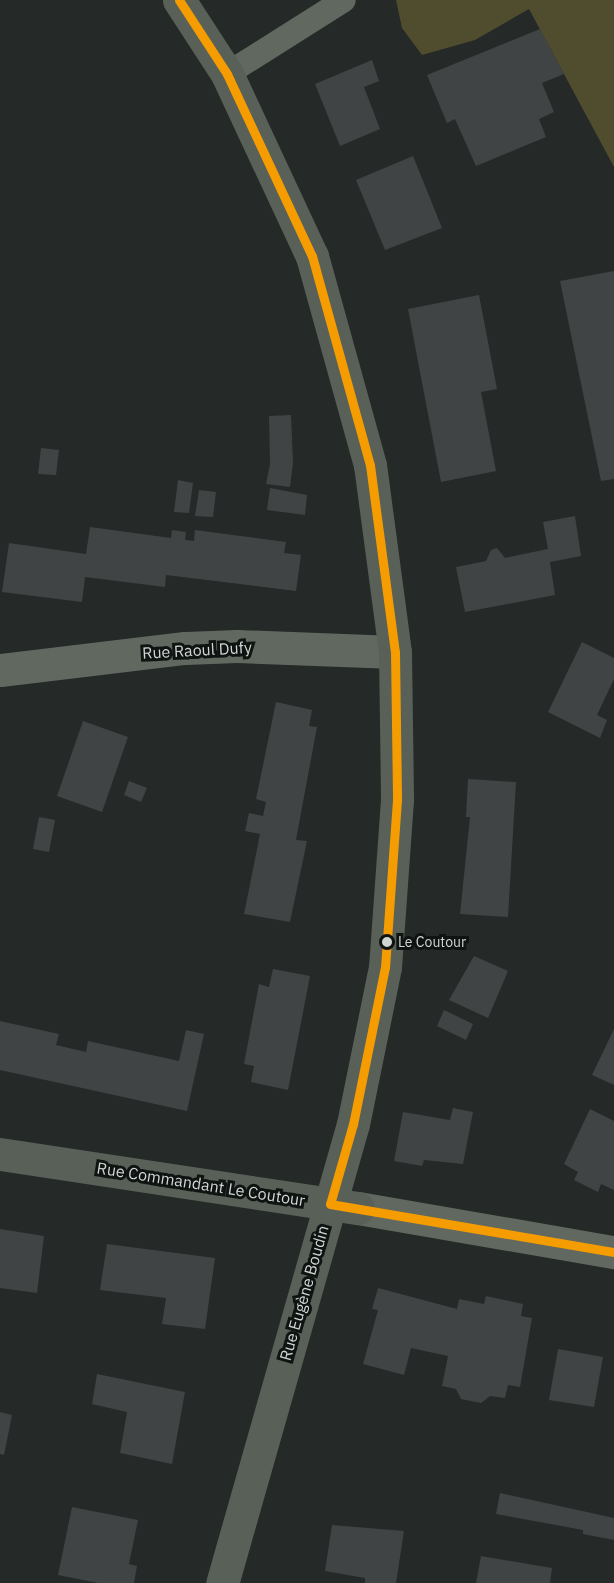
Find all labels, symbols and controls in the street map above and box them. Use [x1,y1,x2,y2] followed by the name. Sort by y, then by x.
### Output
[142,638,252,662] street label: Rue Raoul Dufy
[398,934,466,950] place label: Le Coutour
[381,936,393,948] marker: Le Coutour
[96,1158,306,1210] street label: Rue Commandant Le Coutour
[275,1223,333,1363] street label: Rue Eugène Boudin

